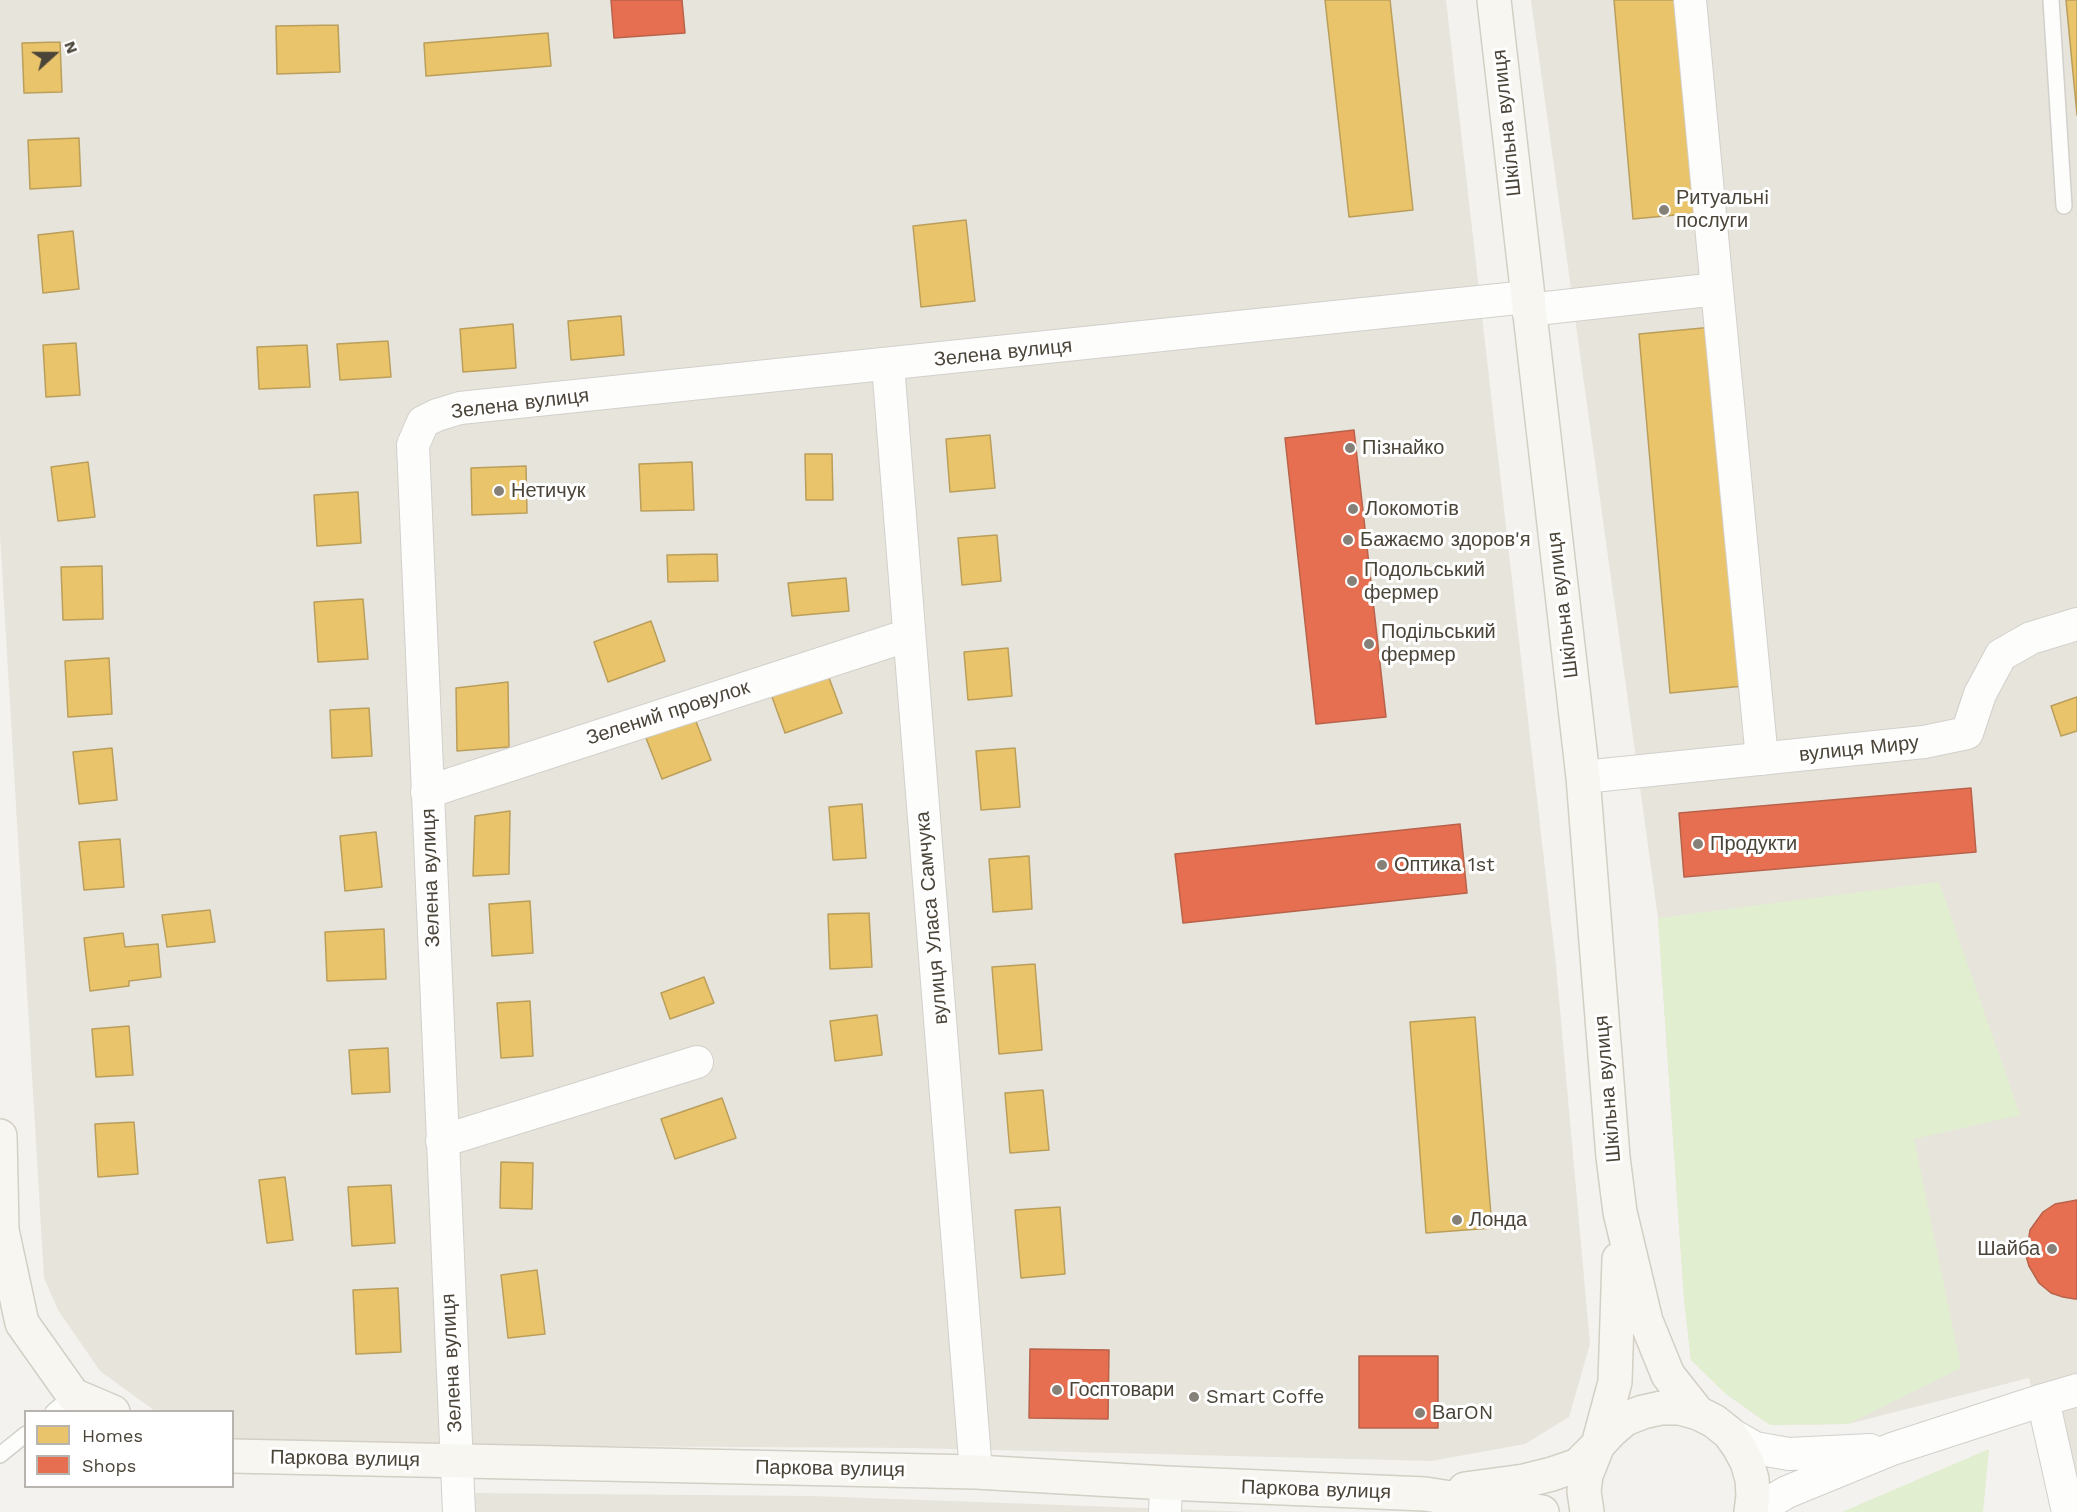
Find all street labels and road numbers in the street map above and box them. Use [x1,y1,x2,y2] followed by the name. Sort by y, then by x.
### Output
[1487,48,1527,198] street label: Шкільна вулиця
[933,334,1073,372] street label: Зелена вулиця
[449,384,591,424] street label: Зелена вулиця
[1542,530,1584,680] street label: Шкільна вулиця
[583,675,753,751] street label: Зелений провулок
[1798,731,1920,767] street label: вулиця Миру
[417,808,445,948] street label: Зелена вулиця
[911,810,953,1026] street label: вулиця Уласа Самчука
[1590,1014,1626,1164] street label: Шкільна вулиця
[436,1293,468,1433] street label: Зелена вулиця
[270,1446,420,1472] street label: Паркова вулиця
[755,1456,905,1482] street label: Паркова вулиця
[1241,1475,1391,1505] street label: Паркова вулиця

